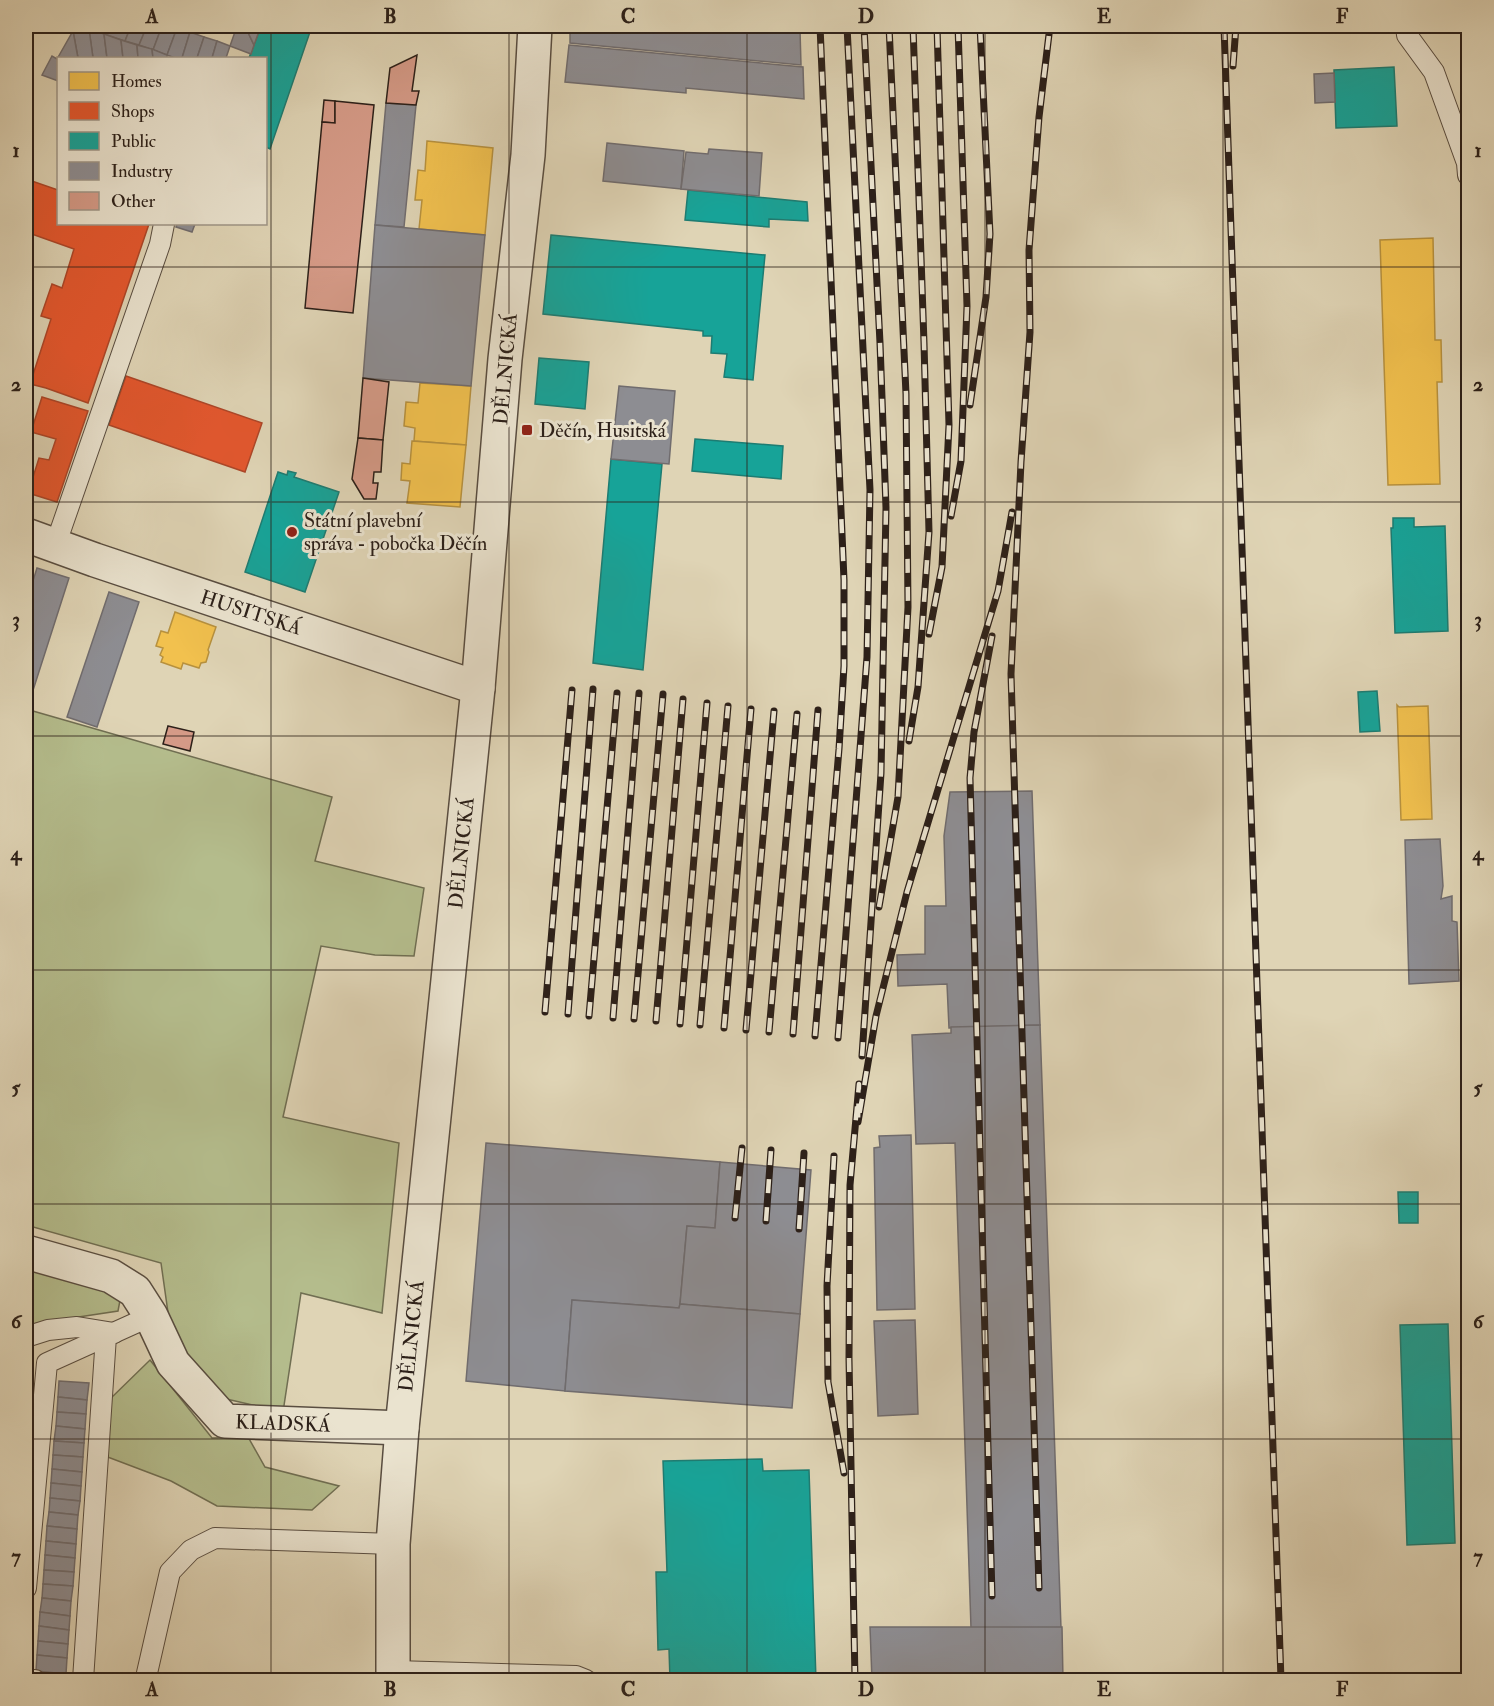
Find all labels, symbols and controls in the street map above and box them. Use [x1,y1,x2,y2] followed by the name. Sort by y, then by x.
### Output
[145,4,159,29] text: A
[383,4,397,29] text: B
[621,4,635,29] text: C
[858,4,874,29] text: D
[1097,4,1112,29] text: E
[1336,4,1349,29] text: F
[57,57,267,225] legend
[111,70,162,93] text: Homes
[111,100,154,123] text: Shops
[111,130,156,153] text: Public
[12,138,20,163] text: 1
[1474,138,1482,163] text: 1
[111,160,173,183] text: Industry
[111,190,155,213] text: Other
[487,312,523,426] street label: DĚLNICKÁ
[11,372,21,397] text: 2
[1473,372,1483,397] text: 2
[539,418,667,443] place label: Děčín, Husitská
[520,423,534,437] marker: Děčín, Husitská
[304,508,487,557] place label: Státní plavební správa - pobočka Děčín
[285,525,299,539] marker: Státní plavební správa - pobočka Děčín
[197,583,305,641] street label: HUSITSKÁ
[12,607,20,632] text: 3
[1474,607,1482,632] text: 3
[442,796,480,910] street label: DĚLNICKÁ
[10,841,23,866] text: 4
[1472,841,1485,866] text: 4
[12,1075,22,1100] text: 5
[1474,1075,1484,1100] text: 5
[392,1279,430,1393] street label: DĚLNICKÁ
[11,1309,23,1334] text: 6
[1473,1309,1485,1334] text: 6
[235,1408,332,1438] street label: KLADSKÁ
[11,1544,21,1569] text: 7
[1473,1544,1483,1569] text: 7
[145,1677,159,1702] text: A
[383,1677,397,1702] text: B
[621,1677,635,1702] text: C
[858,1677,874,1702] text: D
[1097,1677,1112,1702] text: E
[1336,1677,1349,1702] text: F

